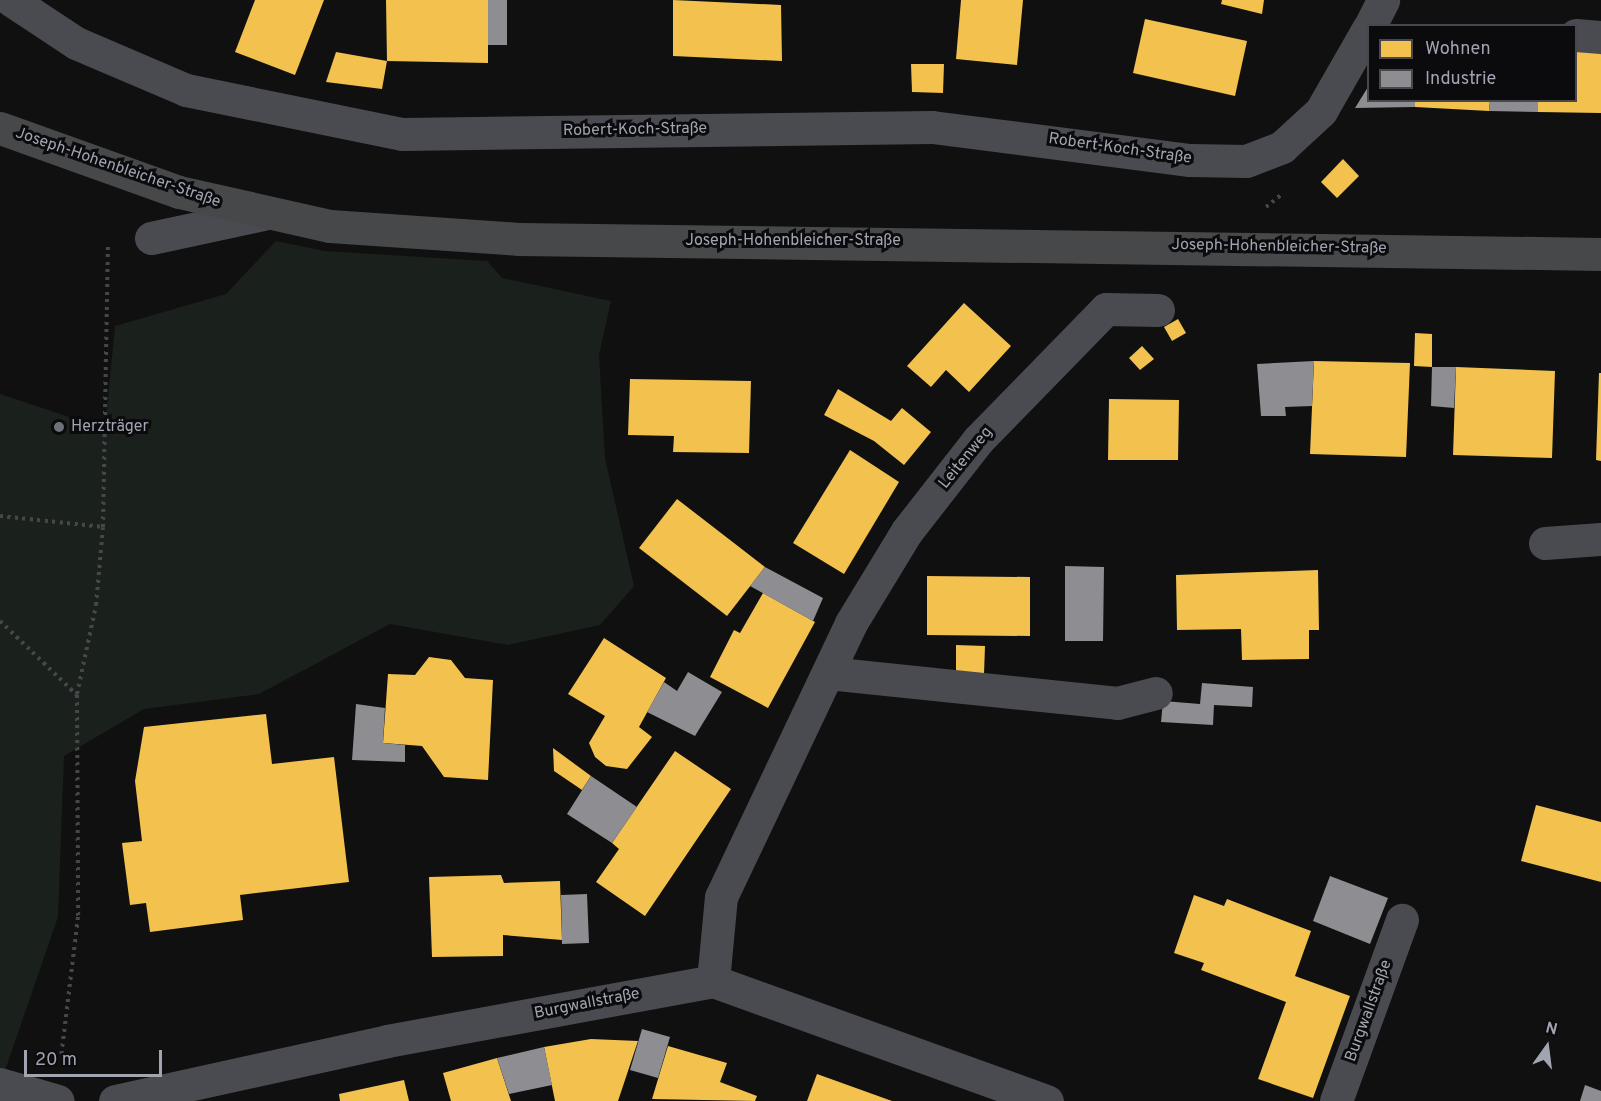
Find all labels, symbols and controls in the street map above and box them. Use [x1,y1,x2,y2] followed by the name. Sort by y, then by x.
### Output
[1367,24,1577,102] legend
[1425,38,1491,61] text: Wohnen
[1425,68,1496,91] text: Industrie
[563,119,707,141] street label: Robert-Koch-Straße
[13,124,223,212] street label: Joseph-Hohenbleicher-Straße
[1047,129,1193,169] street label: Robert-Koch-Straße
[685,231,901,251] street label: Joseph-Hohenbleicher-Straße
[1171,236,1387,258] street label: Joseph-Hohenbleicher-Straße
[71,417,149,437] place label: Herzträger
[52,420,66,434] marker: Herzträger
[935,423,997,493] street label: Leitenweg
[1342,957,1396,1065] street label: Burgwallstraße
[533,984,641,1024] street label: Burgwallstraße
[1517,1017,1577,1077] north arrow
[1543,1018,1559,1041] text: N
[27,1038,165,1076] scale bar
[35,1049,77,1072] text: 20 m

